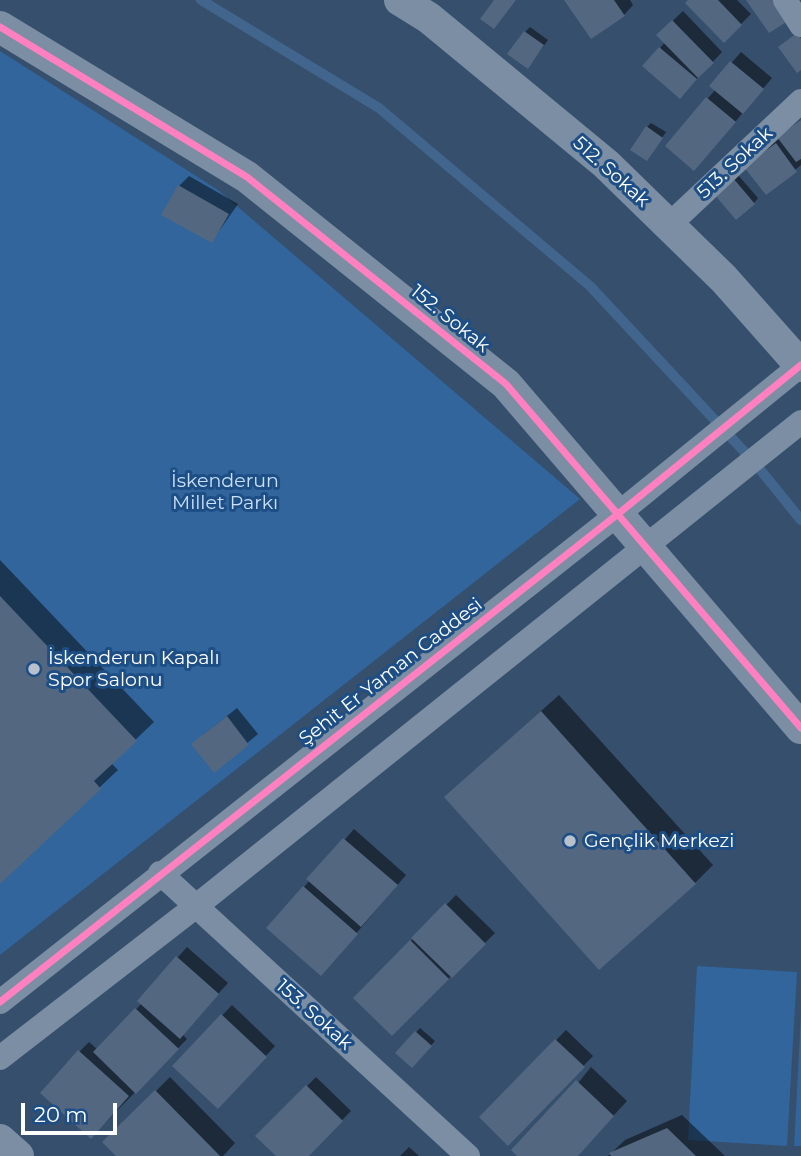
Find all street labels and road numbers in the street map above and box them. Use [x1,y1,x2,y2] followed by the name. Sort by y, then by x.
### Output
[693,122,777,204] street label: 513. Sokak
[568,132,654,212] street label: 512. Sokak
[406,280,494,358] street label: 152. Sokak
[295,593,487,751] street label: Şehit Er Yaman Caddesi
[271,975,357,1055] street label: 153. Sokak

